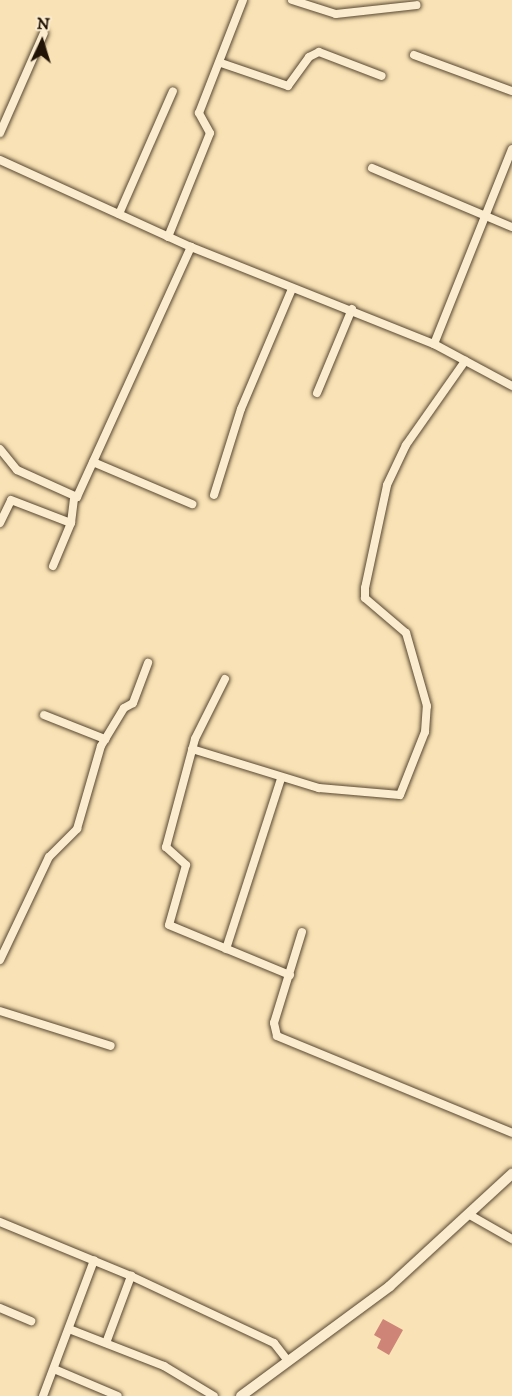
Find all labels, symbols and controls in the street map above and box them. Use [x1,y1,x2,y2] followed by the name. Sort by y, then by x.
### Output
[12,12,72,72] north arrow
[36,14,50,34] text: N

